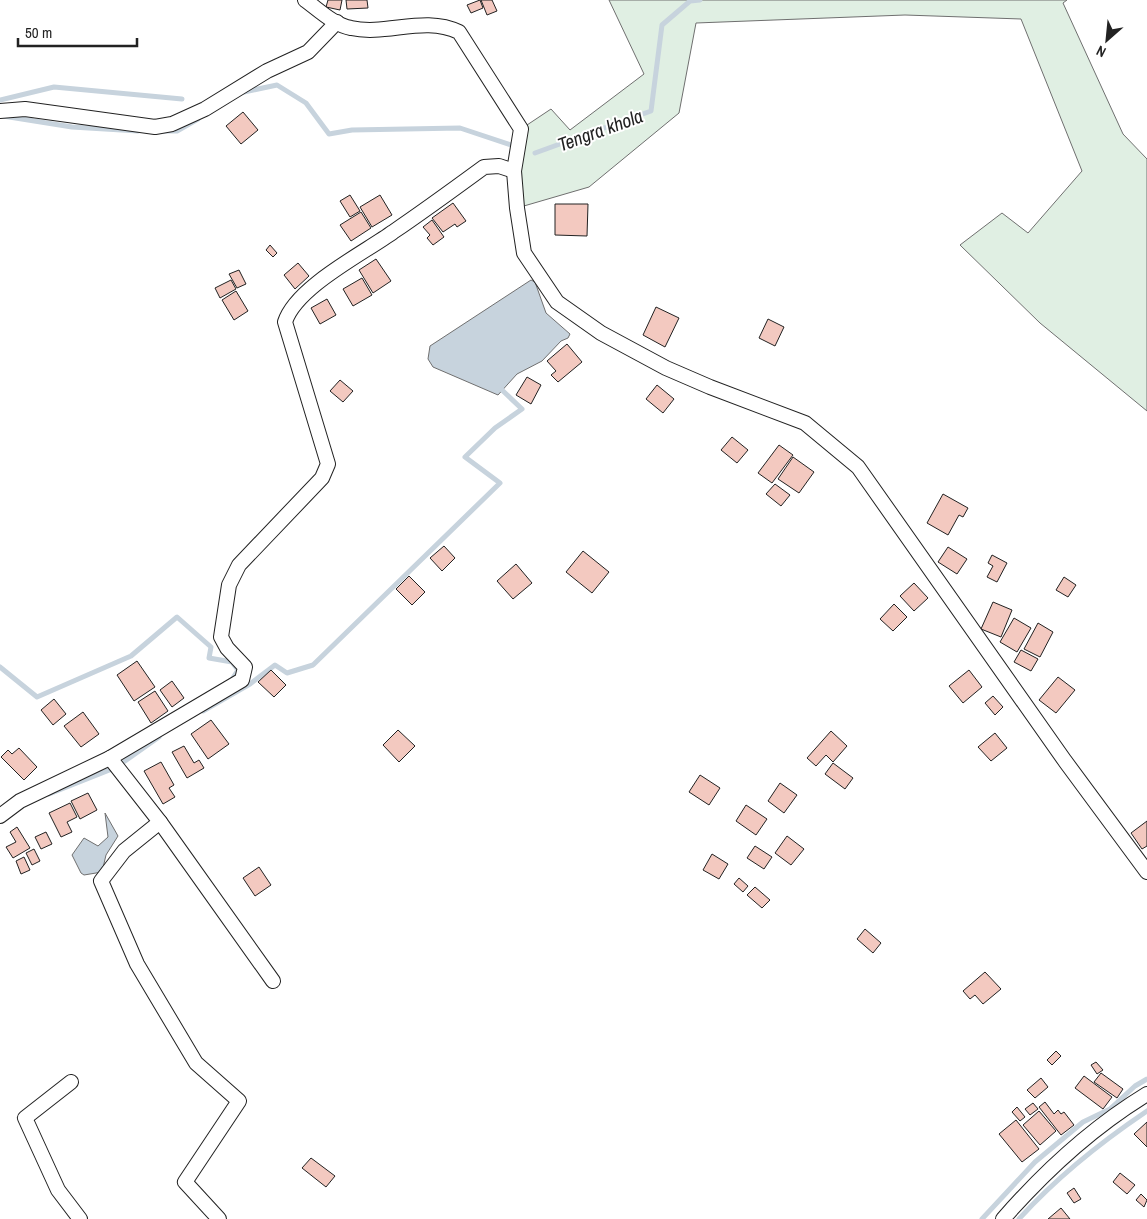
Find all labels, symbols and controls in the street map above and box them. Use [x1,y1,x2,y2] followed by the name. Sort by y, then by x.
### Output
[18,15,136,47] scale bar
[1082,15,1132,65] north arrow
[25,22,52,43] text: 50 m
[1093,42,1109,61] text: N
[554,102,646,157] water label: Tengra khola

